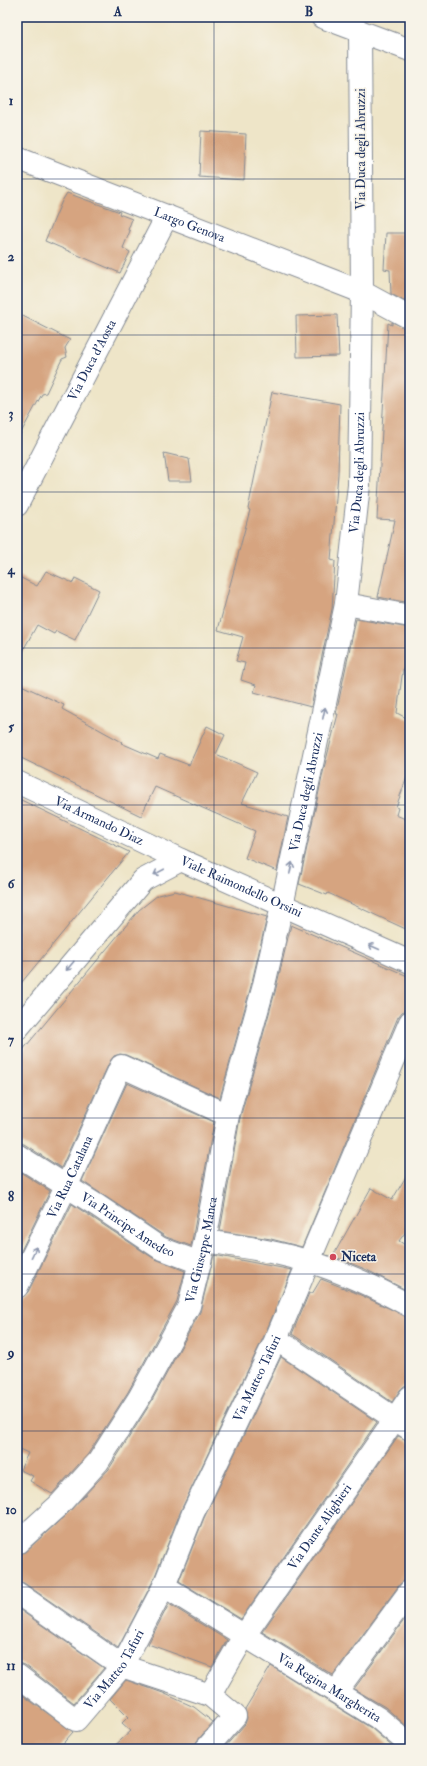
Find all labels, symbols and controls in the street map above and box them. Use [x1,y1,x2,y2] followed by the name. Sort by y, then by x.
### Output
[113,4,123,20] text: A
[305,4,313,20] text: B
[353,88,369,210] street label: Via Duca degli Abruzzi
[9,93,14,109] text: 1
[152,204,228,246] street label: Largo Genova
[8,249,15,265] text: 2
[64,316,120,404] street label: Via Duca d'Aosta
[9,406,14,422] text: 3
[346,411,368,534] street label: Via Duca degli Abruzzi
[6,562,15,578] text: 4
[320,707,328,720] one-way arrow
[8,719,14,735] text: 5
[286,730,327,853] street label: Via Duca degli Abruzzi
[52,793,147,849] street label: Via Armando Diaz
[178,853,305,921] street label: Viale Raimondello Orsini
[287,862,295,875] one-way arrow
[153,868,165,876] one-way arrow
[8,876,16,892] text: 6
[369,942,381,950] one-way arrow
[66,960,75,971] one-way arrow
[8,1032,15,1048] text: 7
[44,1133,97,1221] street label: Via Rua Catalana
[8,1189,14,1205] text: 8
[78,1189,177,1261] street label: Via Principe Amedeo
[182,1195,221,1305] street label: Via Giuseppe Manca
[31,1247,38,1259] one-way arrow
[340,1249,377,1265] place label: Niceta
[328,1252,338,1262] marker: Niceta
[230,1332,285,1425] street label: Via Matteo Tafuri
[6,1345,15,1361] text: 9
[284,1480,356,1573] street label: Via Dante Alighieri
[5,1502,17,1518] text: 10
[81,1626,148,1713] street label: Via Matteo Tafuri
[274,1650,385,1726] street label: Via Regina Margherita
[6,1658,16,1674] text: 11

